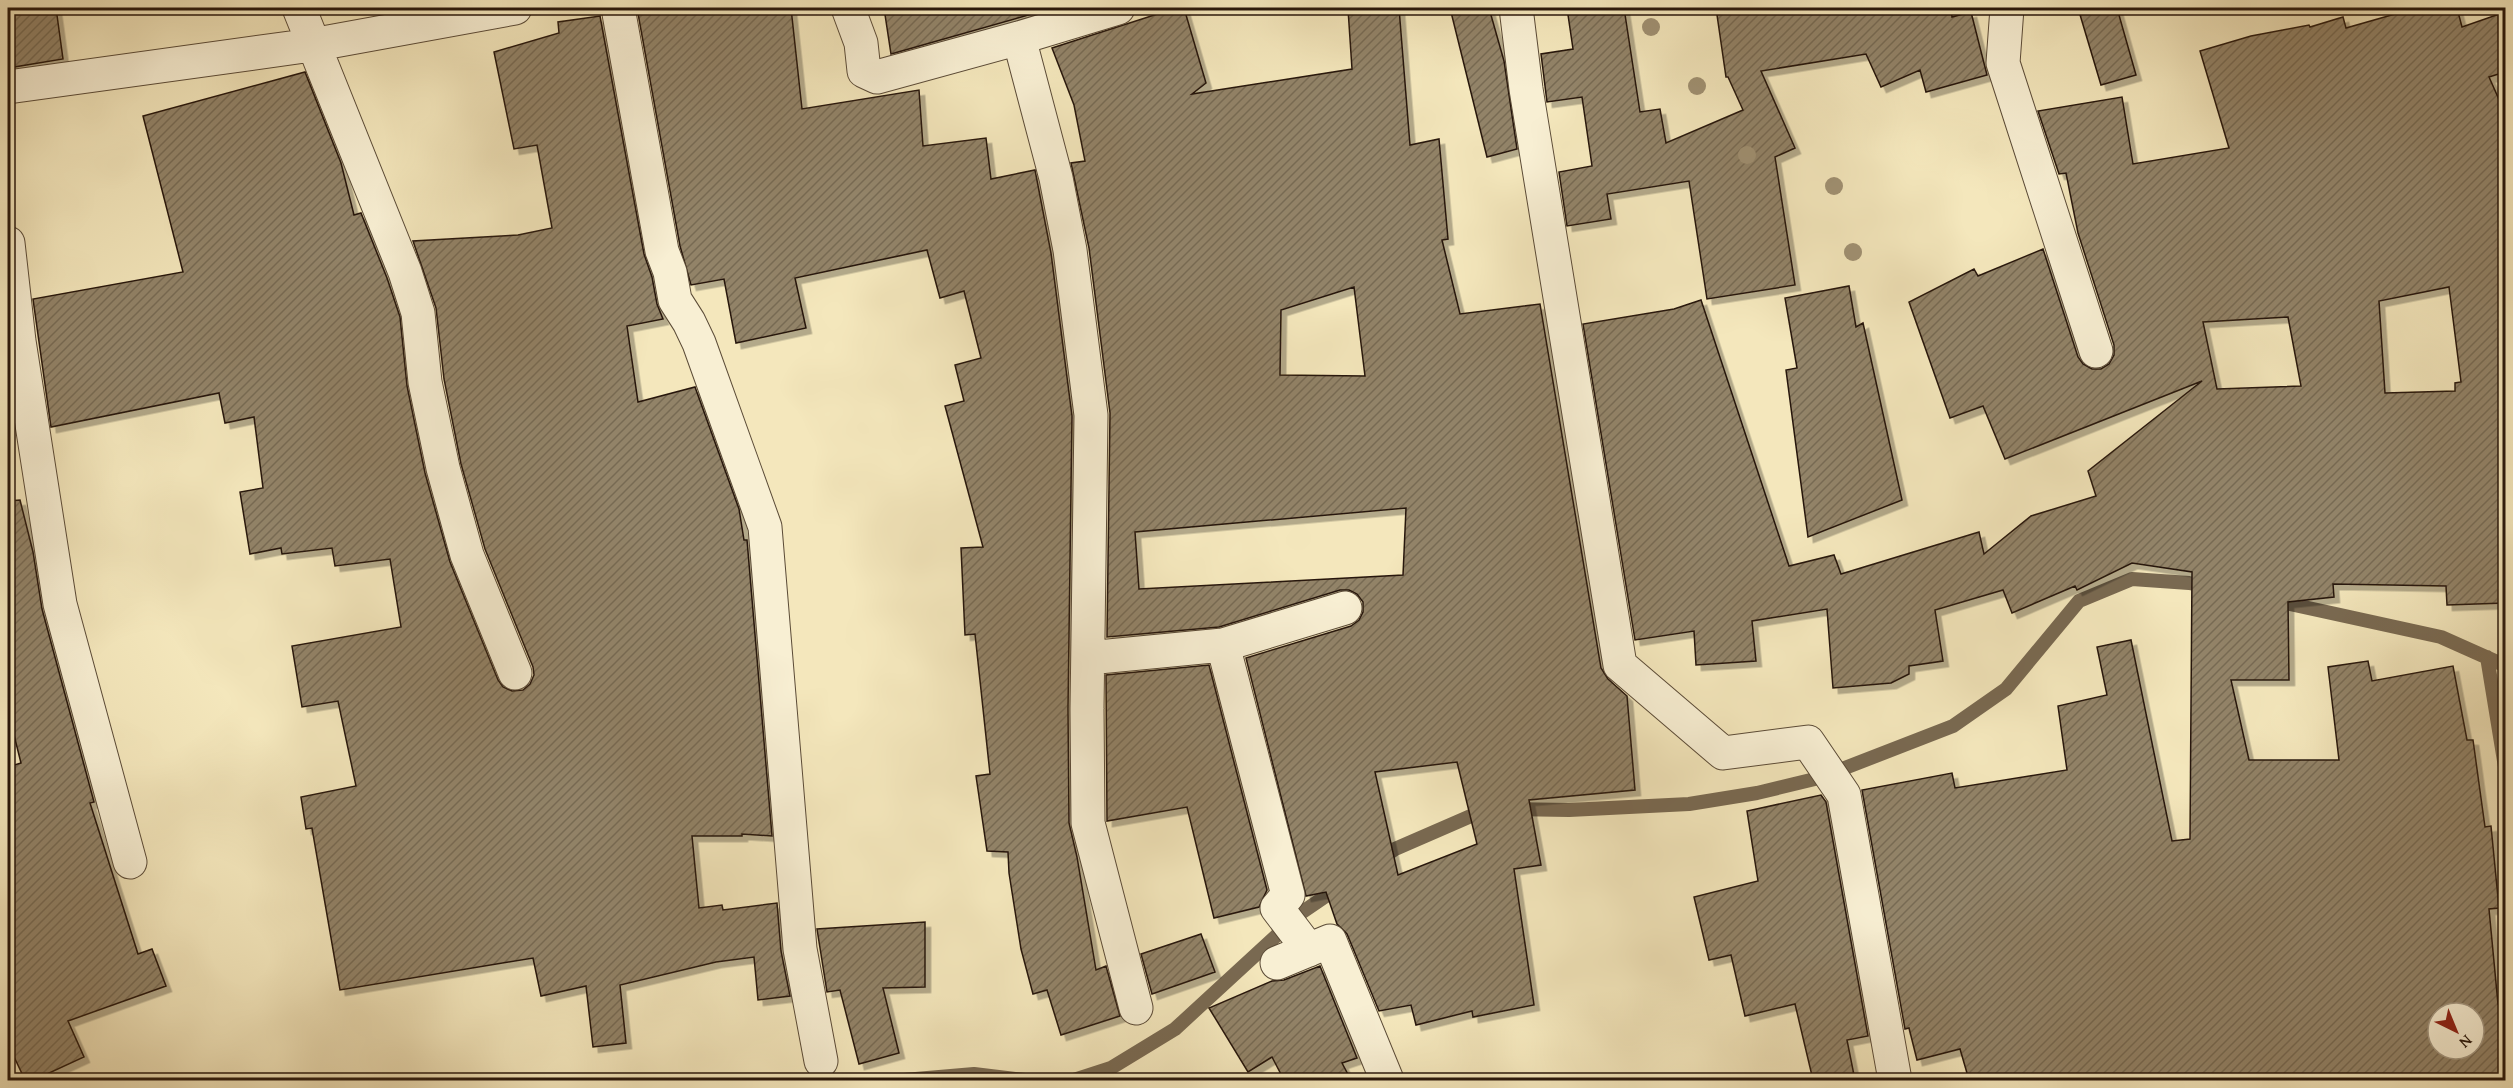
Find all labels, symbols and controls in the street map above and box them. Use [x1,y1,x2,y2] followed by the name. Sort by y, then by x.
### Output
[2426,1001,2486,1061] north arrow
[2454,1030,2478,1055] text: N

